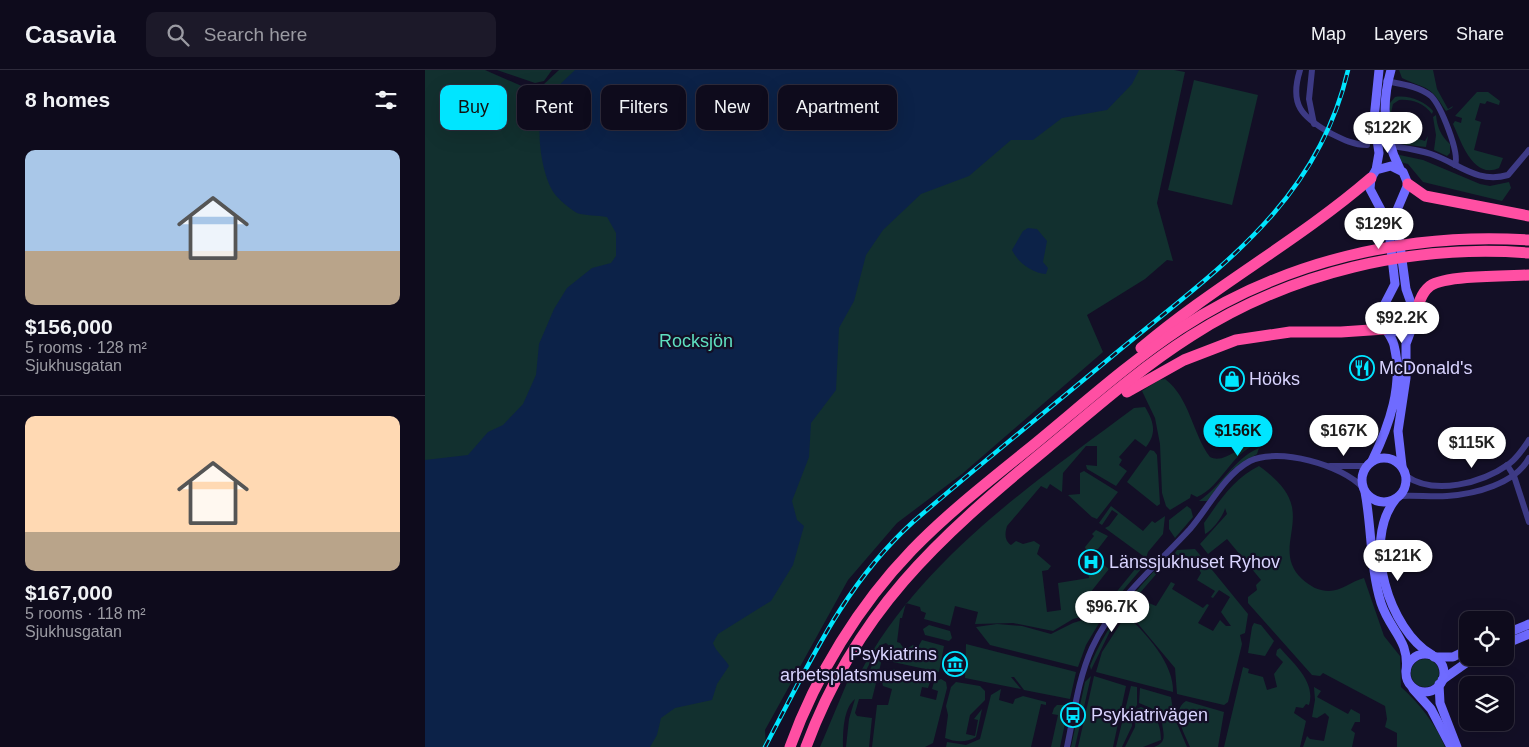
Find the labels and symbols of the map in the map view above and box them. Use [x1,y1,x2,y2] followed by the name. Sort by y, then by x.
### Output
[1353,112,1423,154] pin: $122K
[1344,208,1414,250] pin: $129K
[1361,302,1443,344] pin: $92.2K
[659,331,733,351] park label: Rocksjön
[1349,355,1375,381] restaurant icon: McDonald's
[1379,358,1472,378] place label: McDonald's
[1219,366,1245,392] shop icon: Hööks
[1249,369,1300,389] place label: Hööks
[1203,414,1273,457] pin: $156K
[1309,414,1379,457] pin: $167K
[1437,426,1507,469] pin: $115K
[1363,540,1433,582] pin: $121K
[1078,549,1104,575] hospital icon: Länssjukhuset Ryhov
[1109,552,1280,572] place label: Länssjukhuset Ryhov
[1071,590,1153,633] pin: $96.7K
[780,644,937,685] place label: Psykiatrins arbetsplatsmuseum
[942,651,968,677] museum icon: Psykiatrins arbetsplatsmuseum
[1060,702,1086,728] bus stop icon: Psykiatrivägen
[1091,705,1208,725] place label: Psykiatrivägen

